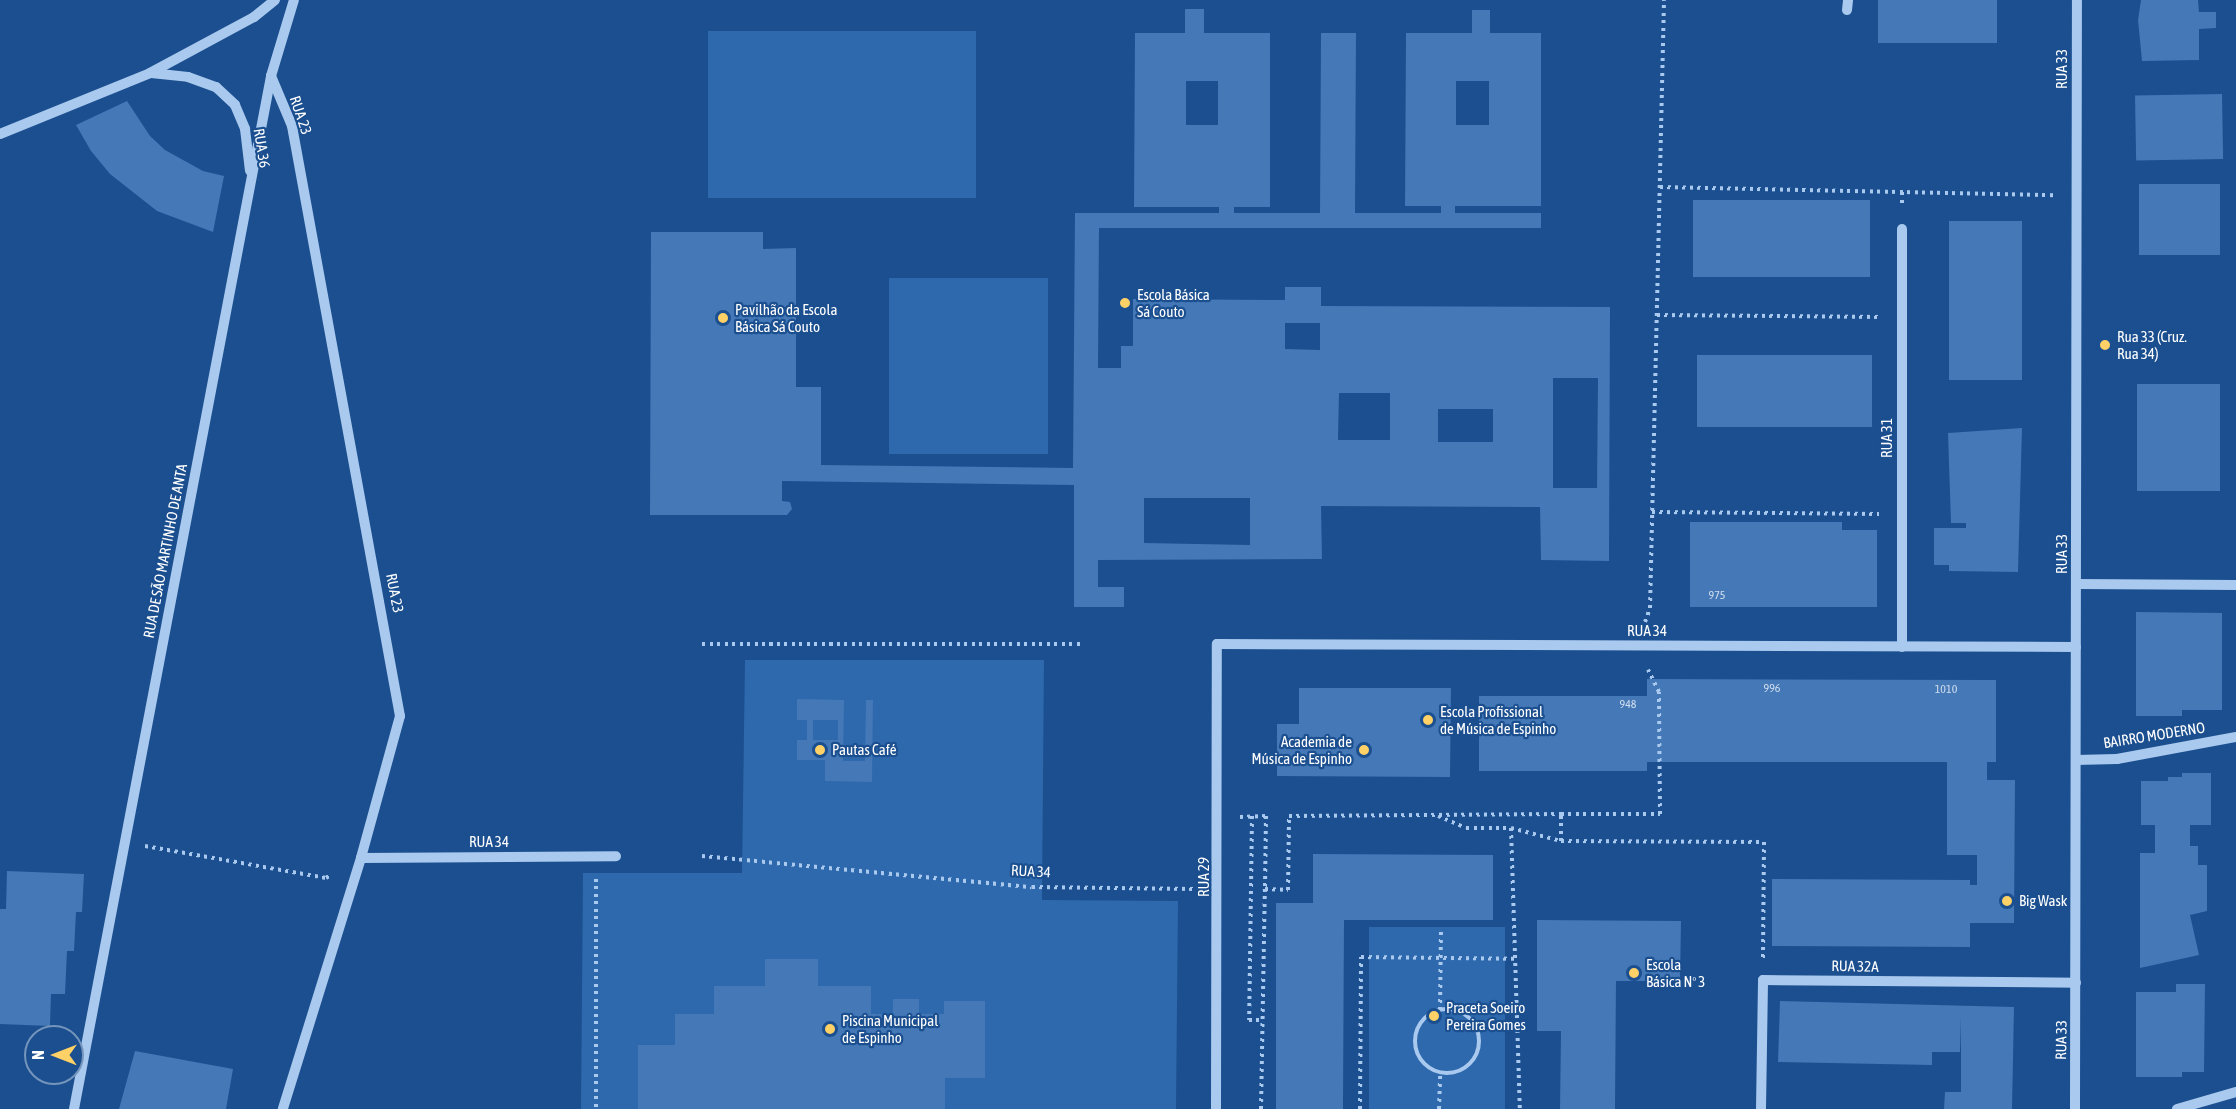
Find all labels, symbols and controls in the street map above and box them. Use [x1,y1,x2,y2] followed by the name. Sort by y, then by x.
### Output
[2053,49,2071,89] street label: RUA 33
[286,93,316,137] street label: RUA 23
[250,127,274,169] street label: RUA 36
[1137,285,1210,320] place label: Escola Básica Sá Couto
[1118,296,1132,310] marker: Escola Básica Sá Couto
[735,300,837,335] place label: Pavilhão da Escola Básica Sá Couto
[716,311,730,325] marker: Pavilhão da Escola Básica Sá Couto
[2117,327,2187,362] place label: Rua 33 (Cruz. Rua 34)
[2098,338,2112,352] marker: Rua 33 (Cruz. Rua 34)
[1878,418,1896,458] street label: RUA 31
[139,462,191,640] street label: RUA DE SÃO MARTINHO DE ANTA
[2053,534,2071,574] street label: RUA 33
[382,572,408,614] street label: RUA 23
[1709,589,1725,603] house number: 975
[1627,622,1667,640] street label: RUA 34
[1764,682,1780,696] house number: 996
[1935,683,1957,697] house number: 1010
[1620,698,1636,712] house number: 948
[1440,702,1556,737] place label: Escola Profissional de Música de Espinho
[1421,713,1435,727] marker: Escola Profissional de Música de Espinho
[2102,718,2206,752] street label: BAIRRO MODERNO
[1252,732,1352,767] place label: Academia de Música de Espinho
[832,741,897,759] place label: Pautas Café
[813,743,827,757] marker: Pautas Café
[1357,743,1371,757] marker: Academia de Música de Espinho
[469,833,509,851] street label: RUA 34
[1195,857,1213,897] street label: RUA 29
[1011,861,1051,881] street label: RUA 34
[2019,892,2067,910] place label: Big Wask
[2000,894,2014,908] marker: Big Wask
[1646,955,1705,990] place label: Escola Básica Nº 3
[1831,957,1879,975] street label: RUA 32A
[1627,966,1641,980] marker: Escola Básica Nº 3
[1446,998,1526,1033] place label: Praceta Soeiro Pereira Gomes
[1427,1009,1441,1023] marker: Praceta Soeiro Pereira Gomes
[842,1011,938,1046] place label: Piscina Municipal de Espinho
[2052,1020,2070,1060] street label: RUA 33
[823,1022,837,1036] marker: Piscina Municipal de Espinho
[24,1025,84,1085] north arrow
[29,1050,47,1060] text: N

